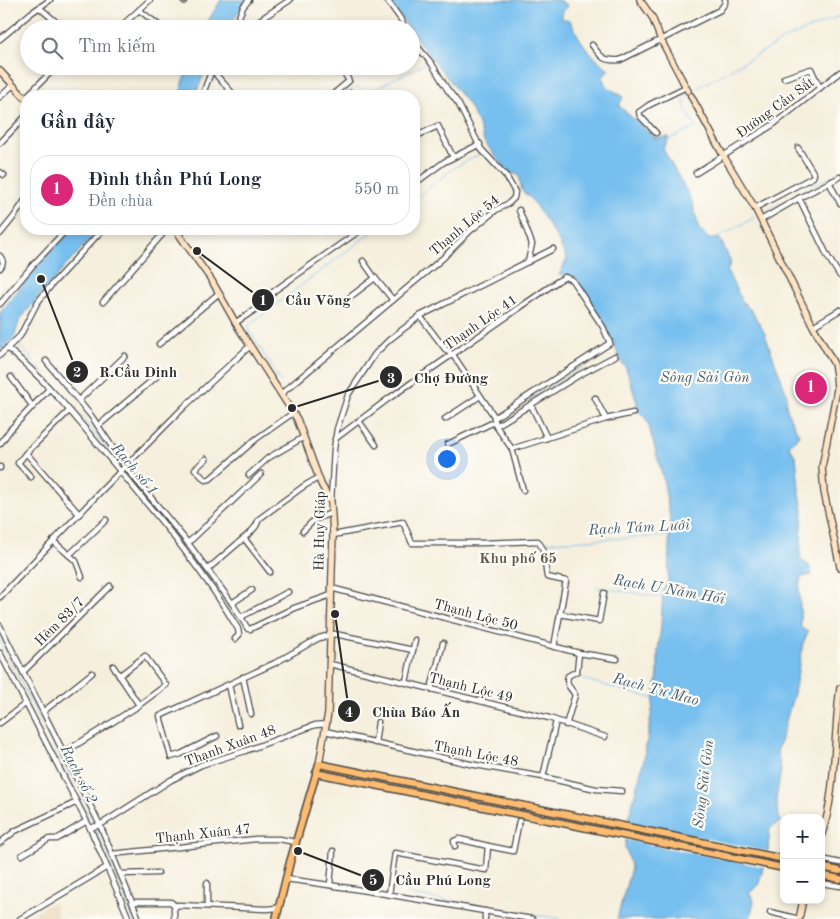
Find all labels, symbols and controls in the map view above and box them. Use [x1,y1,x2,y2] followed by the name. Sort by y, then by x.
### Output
[20,20,420,75] search box
[38,34,66,62] icon: search
[78,38,156,57] text: Tìm kiếm
[733,73,817,141] street label: Đường Cầu Sắt
[40,112,116,133] text: Gần đây
[88,171,261,190] text: Đình thần Phú Long
[52,182,62,198] text: 1
[354,182,399,198] text: 550 m
[427,193,502,259] street label: Thạnh Lộc 54
[88,194,153,210] text: Đền chùa
[251,285,361,315] callout: Cầu Võng
[285,292,352,309] text: Cầu Võng
[441,292,520,353] street label: Thạnh Lộc 41
[259,294,267,309] text: 1
[64,357,187,387] callout: R.Cầu Dinh
[379,362,498,392] callout: Chợ Đường
[99,364,177,381] text: R.Cầu Dinh
[73,366,81,381] text: 2
[795,369,827,407] pin: 1
[660,371,750,386] water label: Sông Sài Gòn
[387,372,395,387] text: 3
[414,372,489,387] text: Chợ Đường
[107,440,160,499] water label: Rạch số 1
[434,446,460,472] your location
[312,491,328,571] street label: Hà Huy Giáp
[587,518,690,539] water label: Rạch Tám Lưới
[479,551,557,567] district label: Khu phố 65
[611,573,726,608] water label: Rạch U Năm Hối
[32,594,87,649] street label: Hẻm 83/7
[432,597,519,633] street label: Thạnh Lộc 50
[427,671,514,705] street label: Thạnh Lộc 49
[610,671,700,709] water label: Rạch Tư Mao
[337,696,470,726] callout: Chùa Báo Ấn
[372,702,460,721] text: Chùa Báo Ấn
[345,706,353,721] text: 4
[183,723,278,769] street label: Thạnh Xuân 48
[432,739,519,769] street label: Thạnh Lộc 48
[692,739,717,829] water label: Sông Sài Gòn
[56,742,99,807] water label: Rạch số 2
[780,814,825,904] map controls
[780,814,825,859] button: +
[155,822,252,846] street label: Thạnh Xuân 47
[780,859,825,904] button: −
[360,865,501,895] callout: Cầu Phú Long
[395,872,491,889] text: Cầu Phú Long
[369,874,377,889] text: 5

